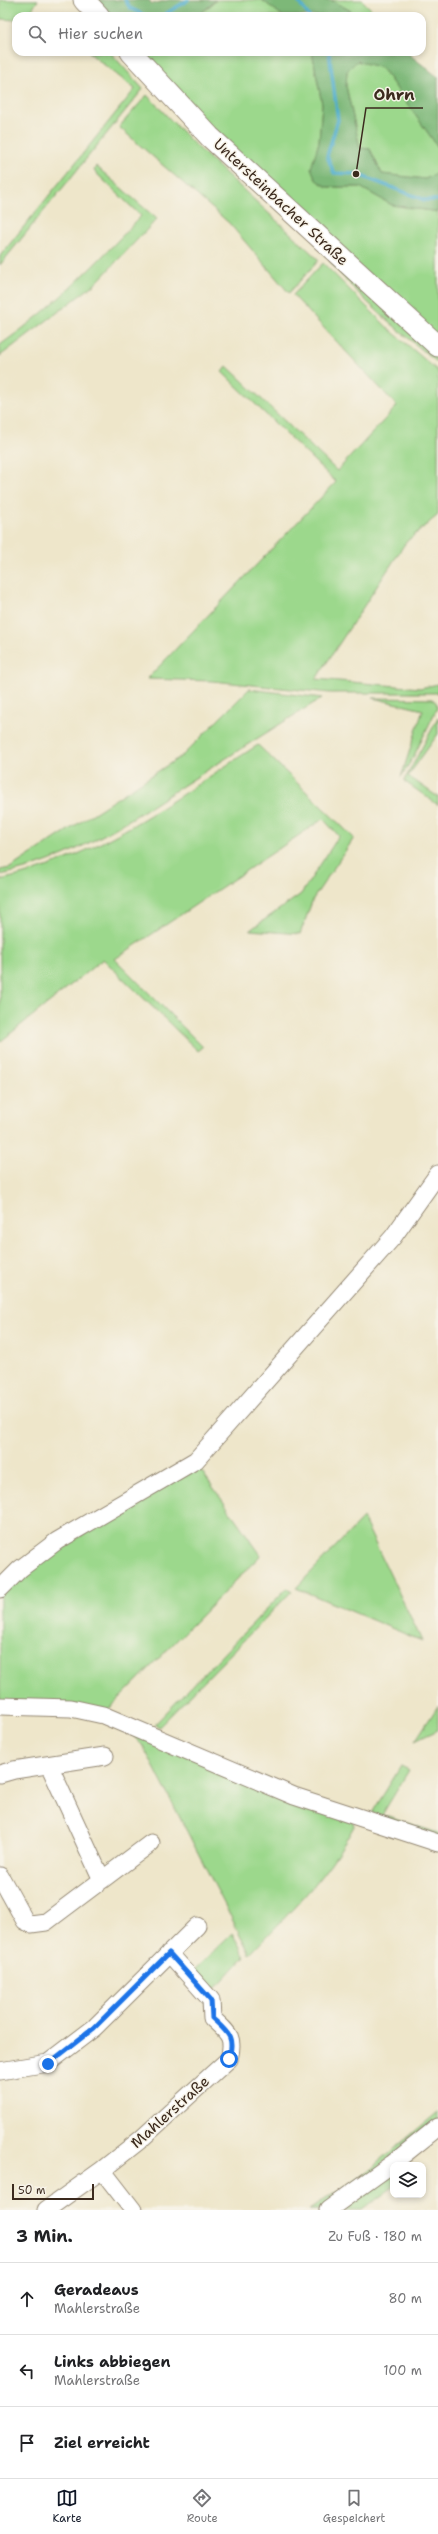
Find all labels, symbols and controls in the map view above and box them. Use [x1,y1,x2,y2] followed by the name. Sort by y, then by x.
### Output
[12,12,426,56] search box
[26,23,48,45] icon: search
[58,24,143,44] text: Hier suchen
[366,80,423,108] callout: Ohrn
[373,84,415,105] text: Ohrn
[209,134,353,270] street label: Untersteinbacher Straße
[220,2050,238,2068] route start
[39,2055,57,2073] route end
[126,2071,214,2153] street label: Mahlerstraße
[390,2162,426,2198] map controls
[390,2162,426,2198] button: layers
[12,2182,94,2201] scale bar
[18,2183,46,2198] text: 50 m
[16,2225,73,2247] text: 3 Min.
[328,2228,422,2245] text: Zu Fuß · 180 m
[54,2280,139,2300] text: Geradeaus
[16,2288,38,2310] icon: ahead
[388,2290,422,2307] text: 80 m
[54,2300,140,2317] text: Mahlerstraße
[54,2352,170,2372] text: Links abbiegen
[16,2360,38,2382] icon: left
[383,2362,422,2379] text: 100 m
[54,2372,140,2389] text: Mahlerstraße
[16,2432,38,2454] icon: arrive
[54,2433,150,2453] text: Ziel erreicht
[53,2487,82,2526] tab: Karte
[187,2487,218,2526] tab: Route
[323,2487,385,2526] tab: Gespeichert

